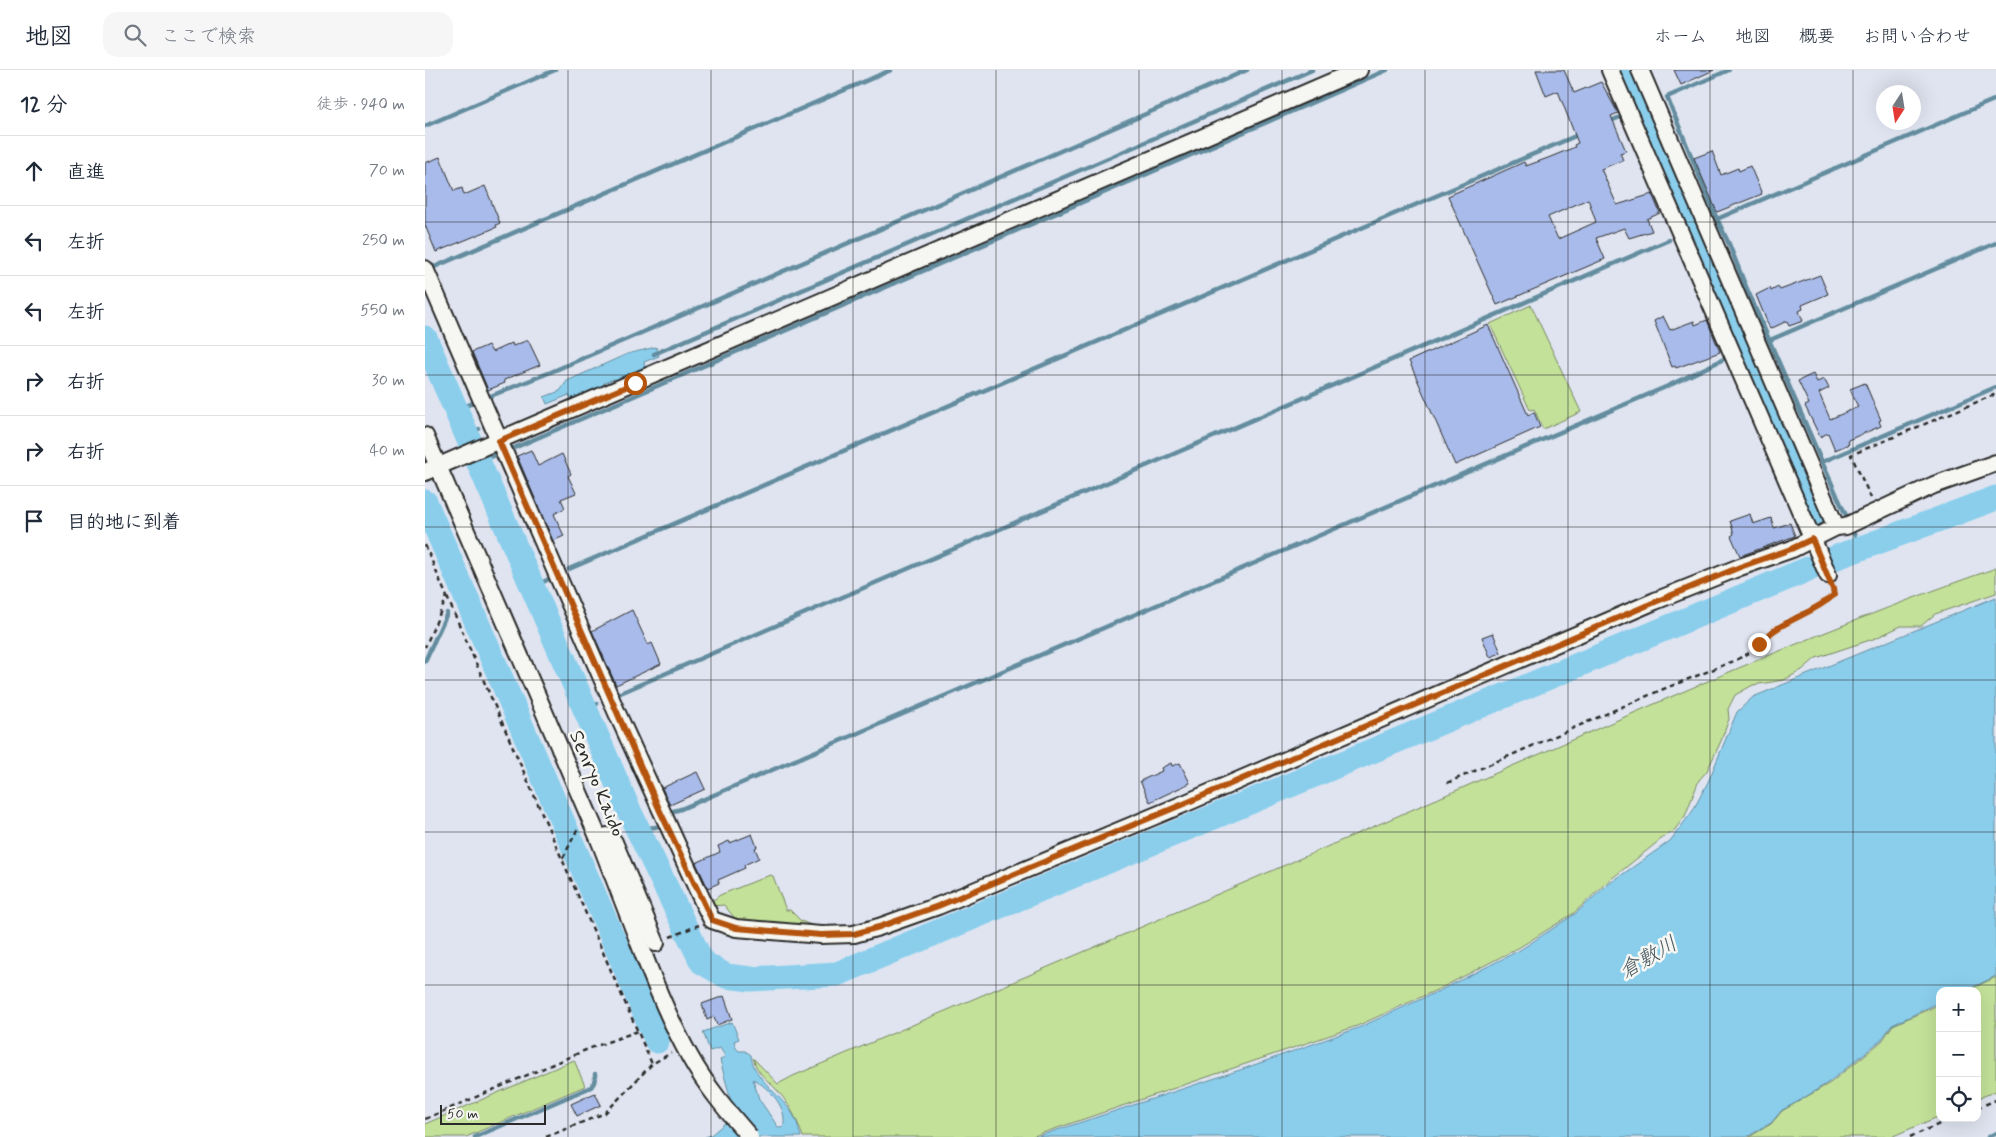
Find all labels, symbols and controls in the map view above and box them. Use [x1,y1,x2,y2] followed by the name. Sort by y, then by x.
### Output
[103,12,453,57] search box
[121,21,149,49] icon: search
[25,22,73,53] text: 地図
[161,24,256,49] text: ここで検索
[1654,25,1707,49] text: ホーム
[1735,25,1771,49] text: 地図
[1799,25,1835,49] text: 概要
[1863,25,1971,49] text: お問い合わせ
[1876,85,1921,130] north arrow
[20,91,67,119] text: 12 分
[316,94,405,115] text: 徒歩 · 940 m
[20,157,48,185] icon: ahead
[67,160,105,185] text: 直進
[369,160,405,181] text: 70 m
[20,227,48,255] icon: left
[67,230,105,255] text: 左折
[362,230,405,251] text: 250 m
[20,297,48,325] icon: left
[67,300,105,325] text: 左折
[360,300,405,321] text: 550 m
[20,367,48,395] icon: right
[67,370,105,395] text: 右折
[372,370,405,391] text: 30 m
[624,372,647,395] route start
[20,437,48,465] icon: right
[67,440,105,465] text: 右折
[369,440,405,461] text: 40 m
[20,507,48,535] icon: arrive
[67,510,181,535] text: 目的地に到着
[1748,633,1771,656] route end
[562,726,631,841] street label: Senryo Kaido
[1614,930,1683,986] water label: 倉敷川
[1936,987,1981,1122] map controls
[1936,987,1981,1032] button: +
[1936,1032,1981,1077] button: −
[1936,1077,1981,1122] button: locate
[440,1102,546,1125] scale bar
[447,1105,478,1123] text: 50 m

